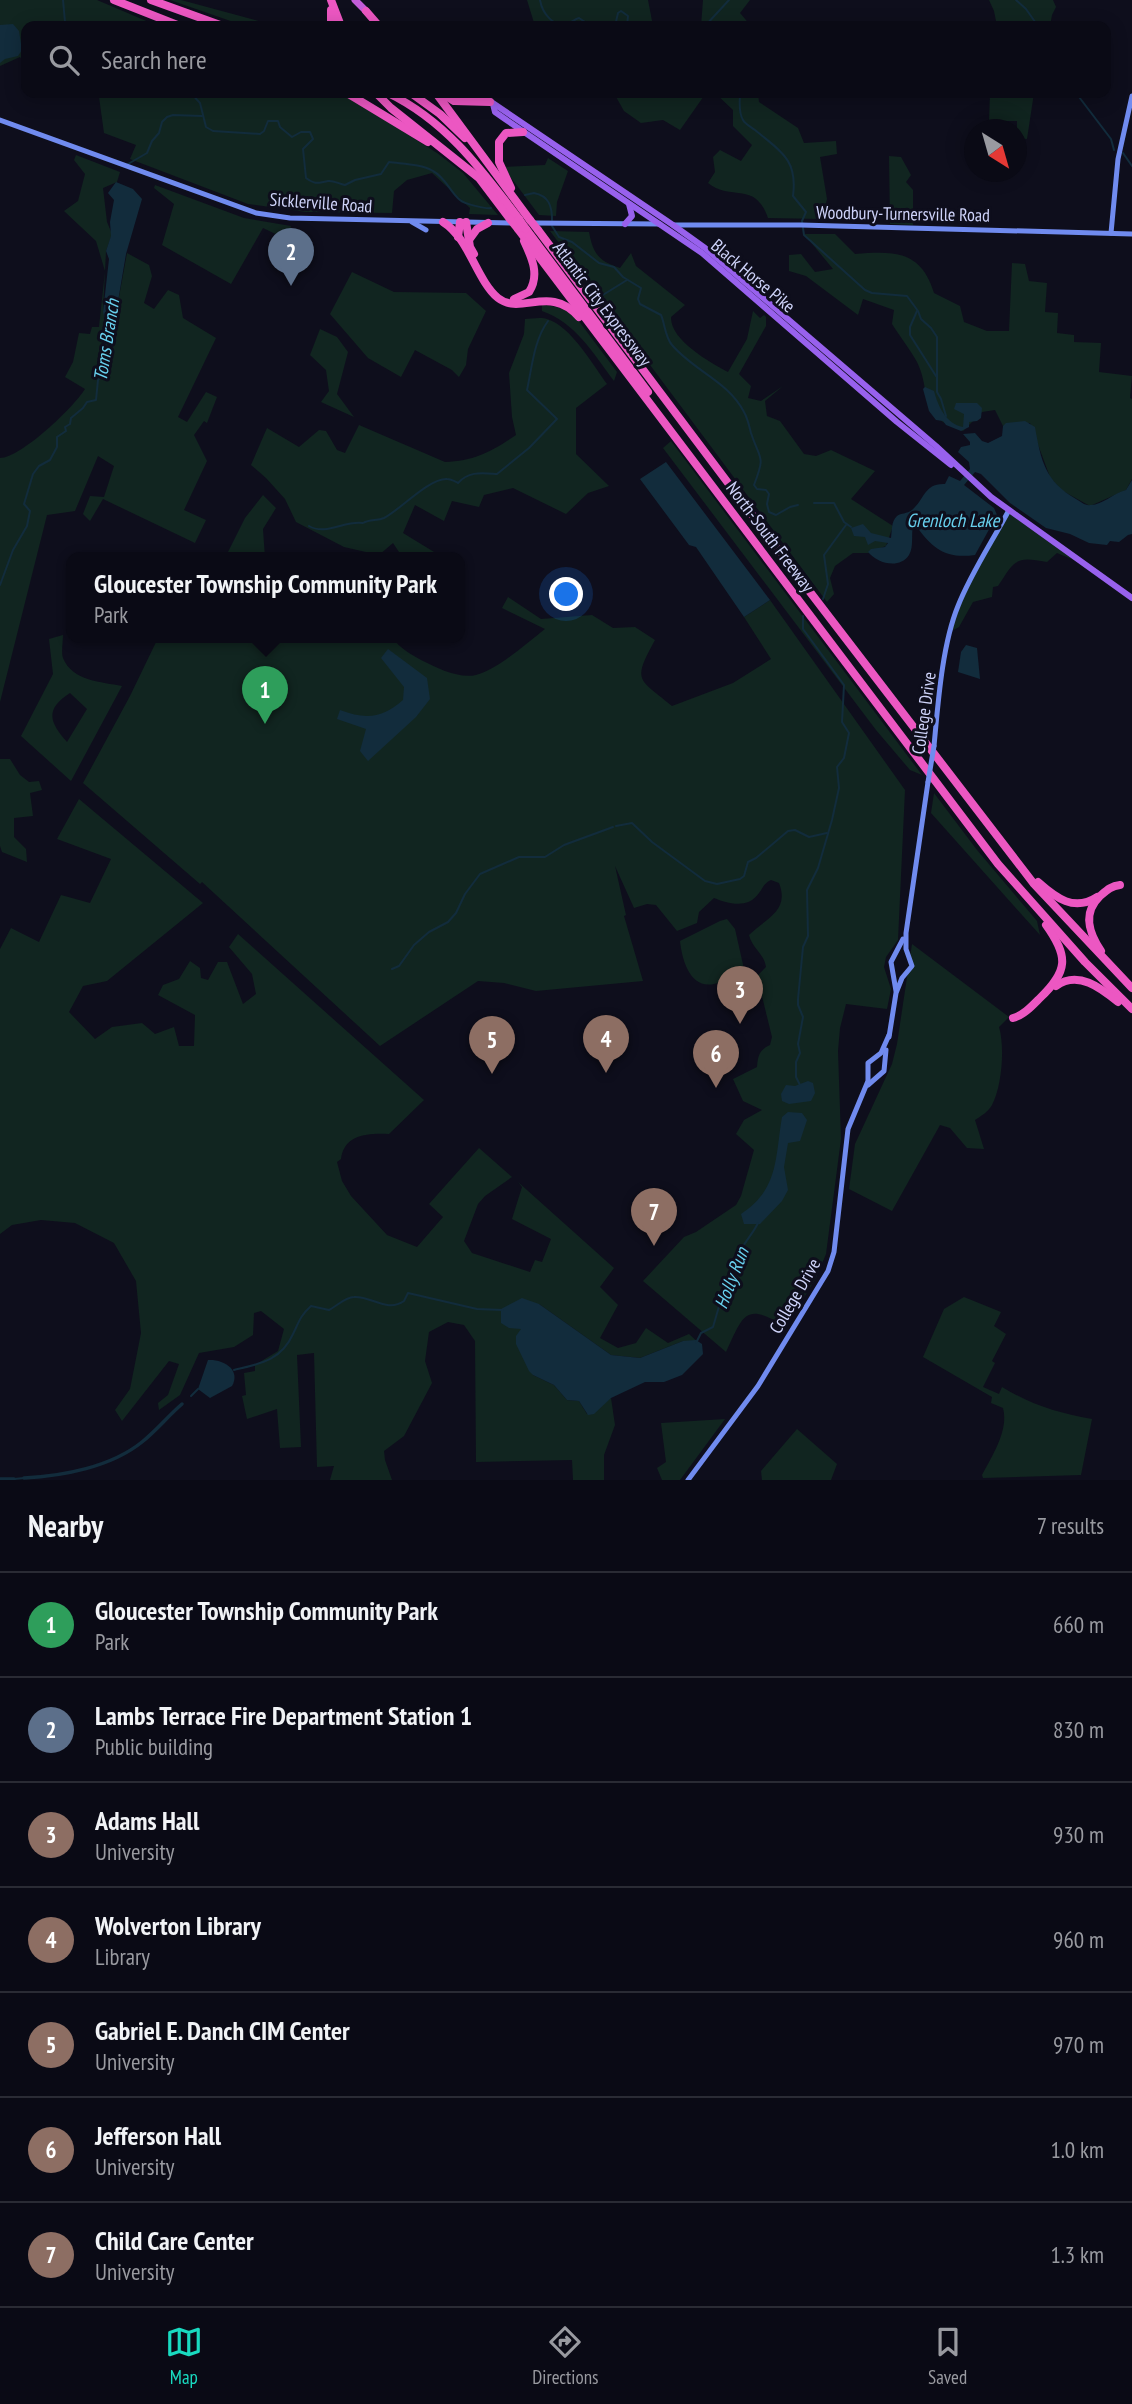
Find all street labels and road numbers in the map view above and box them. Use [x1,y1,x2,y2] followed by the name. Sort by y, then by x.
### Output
[269,187,373,218] street label: Sicklerville Road
[816,200,990,227] street label: Woodbury-Turnersville Road
[707,234,800,317] street label: Black Horse Pike
[548,237,657,371] street label: Atlantic City Expressway
[721,477,820,597] street label: North-South Freeway
[906,670,941,756] street label: College Drive
[764,1254,825,1337] street label: College Drive

